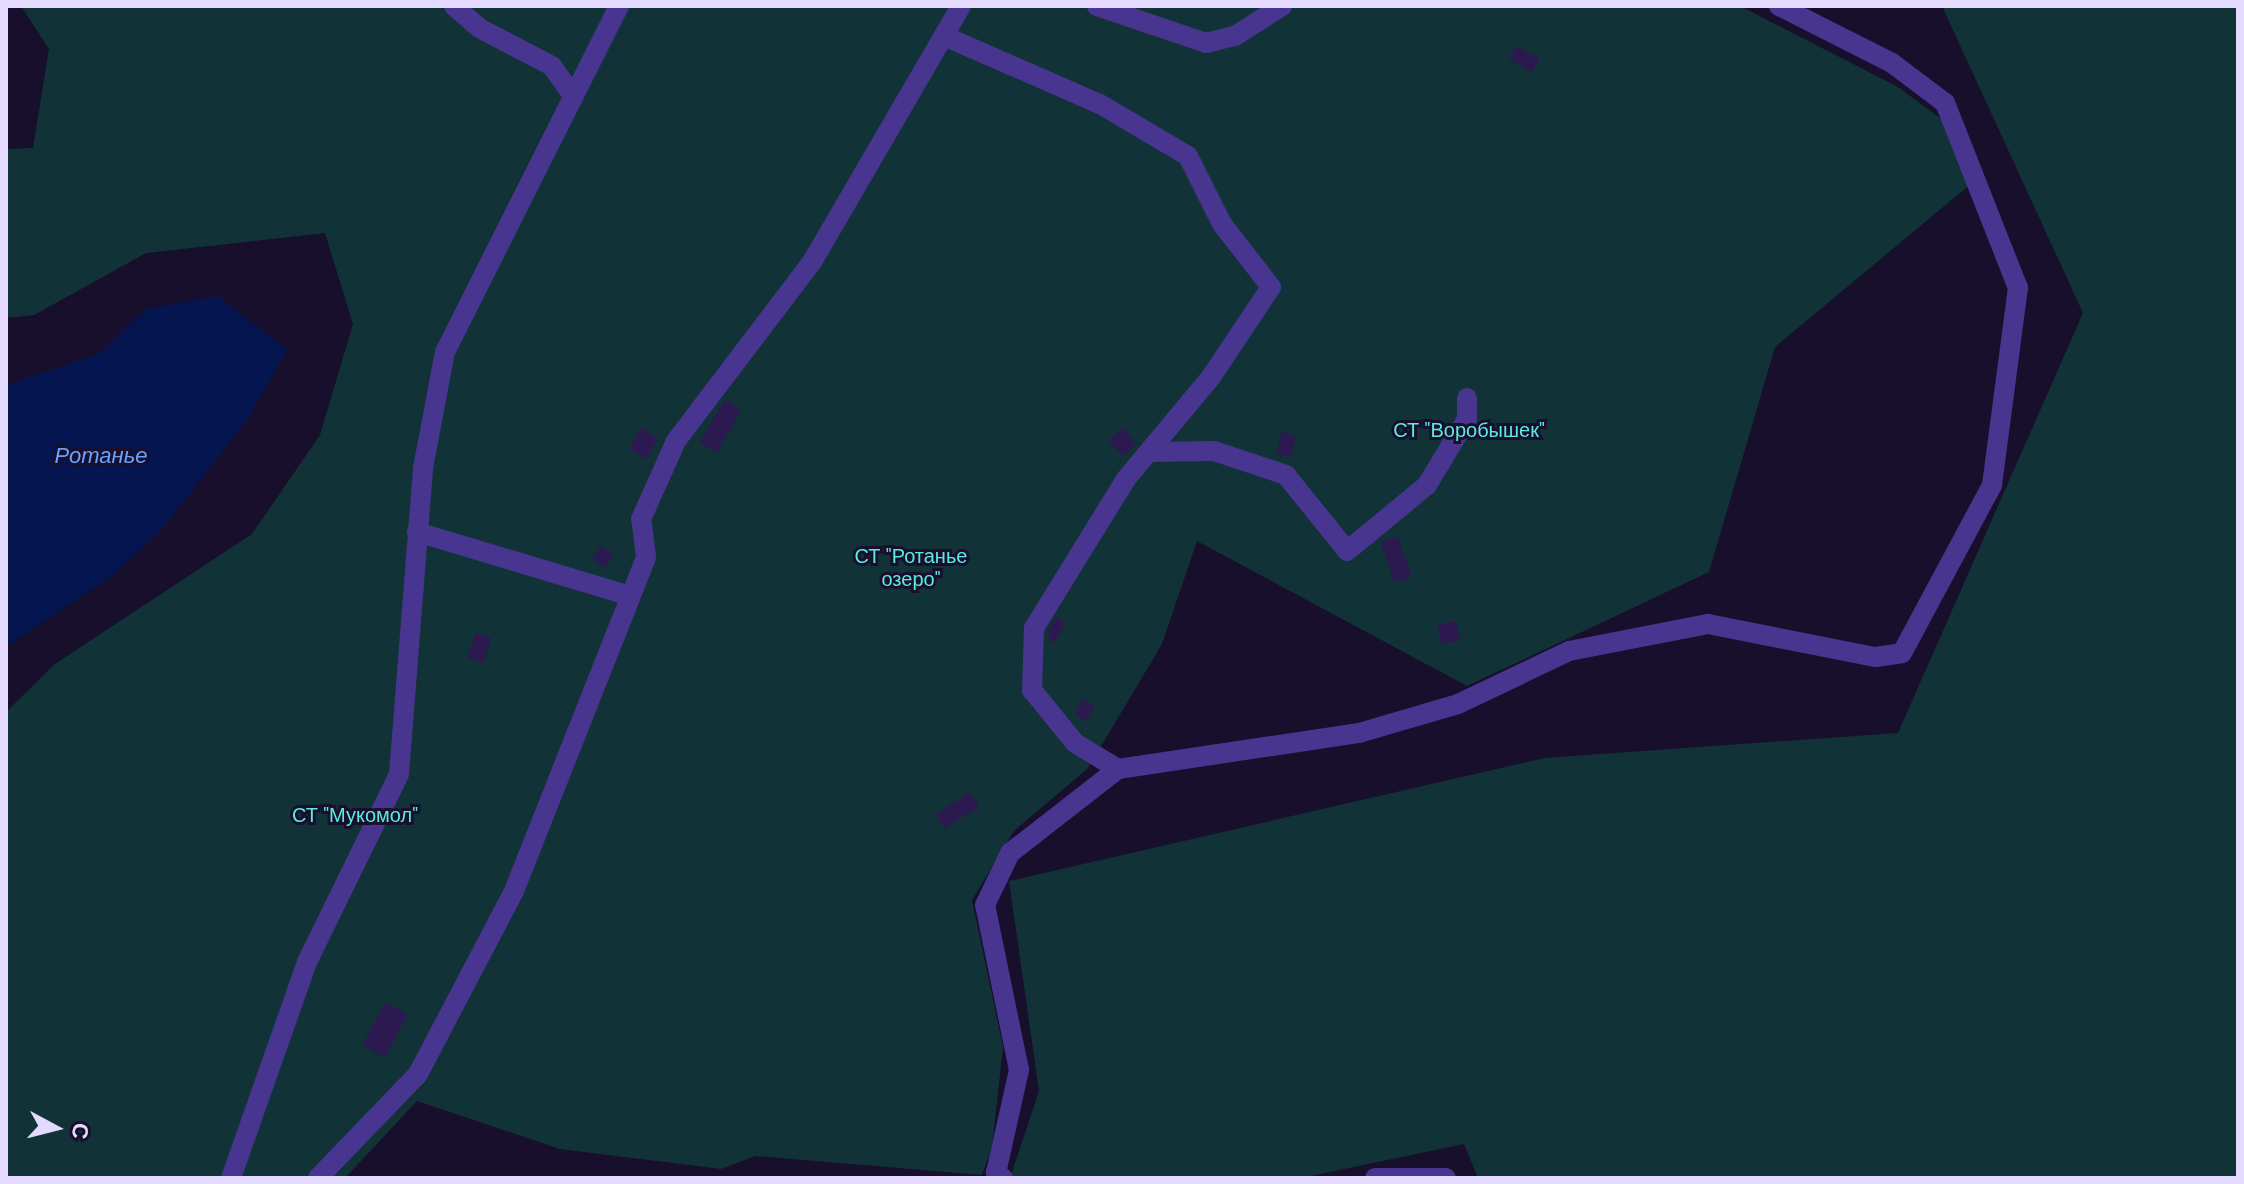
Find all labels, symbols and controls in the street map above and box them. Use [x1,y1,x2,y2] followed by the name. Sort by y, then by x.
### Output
[1393,418,1545,442] park label: СТ "Воробышек"
[55,443,147,469] water label: Ротанье
[855,545,967,592] park label: СТ "Ротанье озеро"
[292,803,418,827] park label: СТ "Мукомол"
[16,1088,96,1168] north arrow
[65,1121,96,1141] text: С

